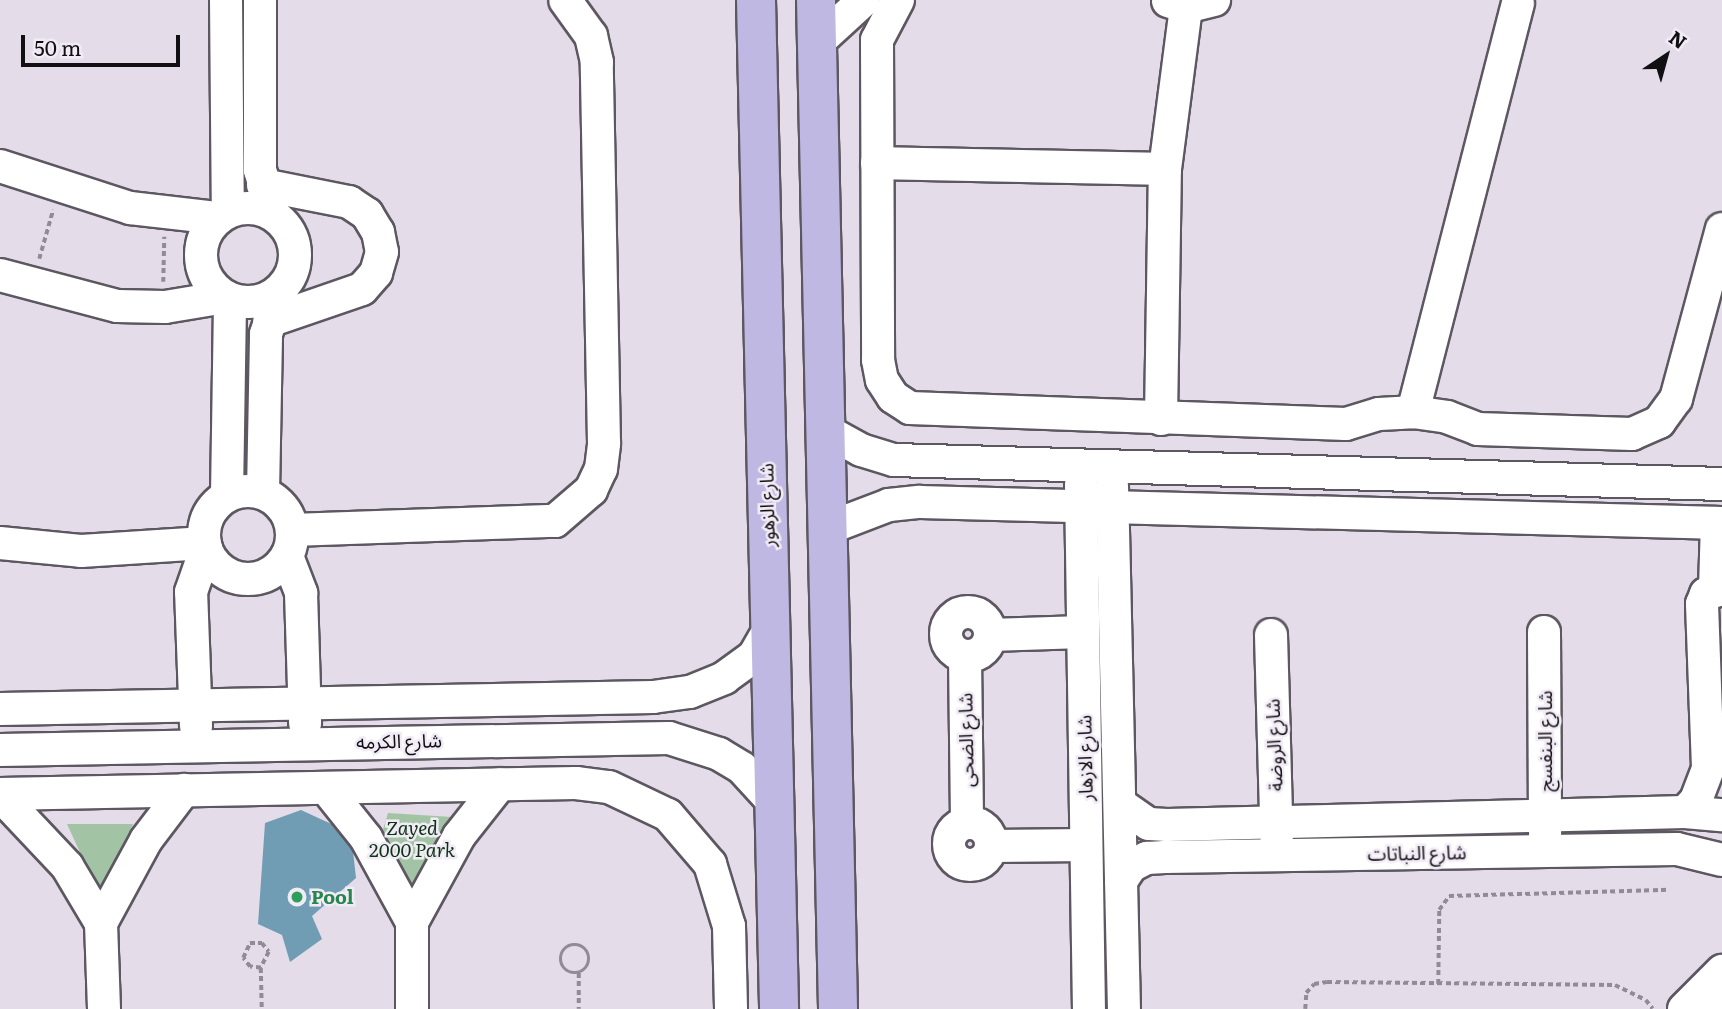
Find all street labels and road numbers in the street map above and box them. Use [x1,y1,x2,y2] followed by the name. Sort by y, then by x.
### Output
[755,463,779,547] street label: شارع الزهور
[1534,690,1556,792] street label: شارع البنفسج
[954,693,978,787] street label: شارع الضحى
[1261,698,1287,792] street label: شارع الروضة
[1073,715,1097,801] street label: شارع الازهار
[356,729,442,753] street label: شارع الكرمه
[1367,841,1467,865] street label: شارع النباتات

